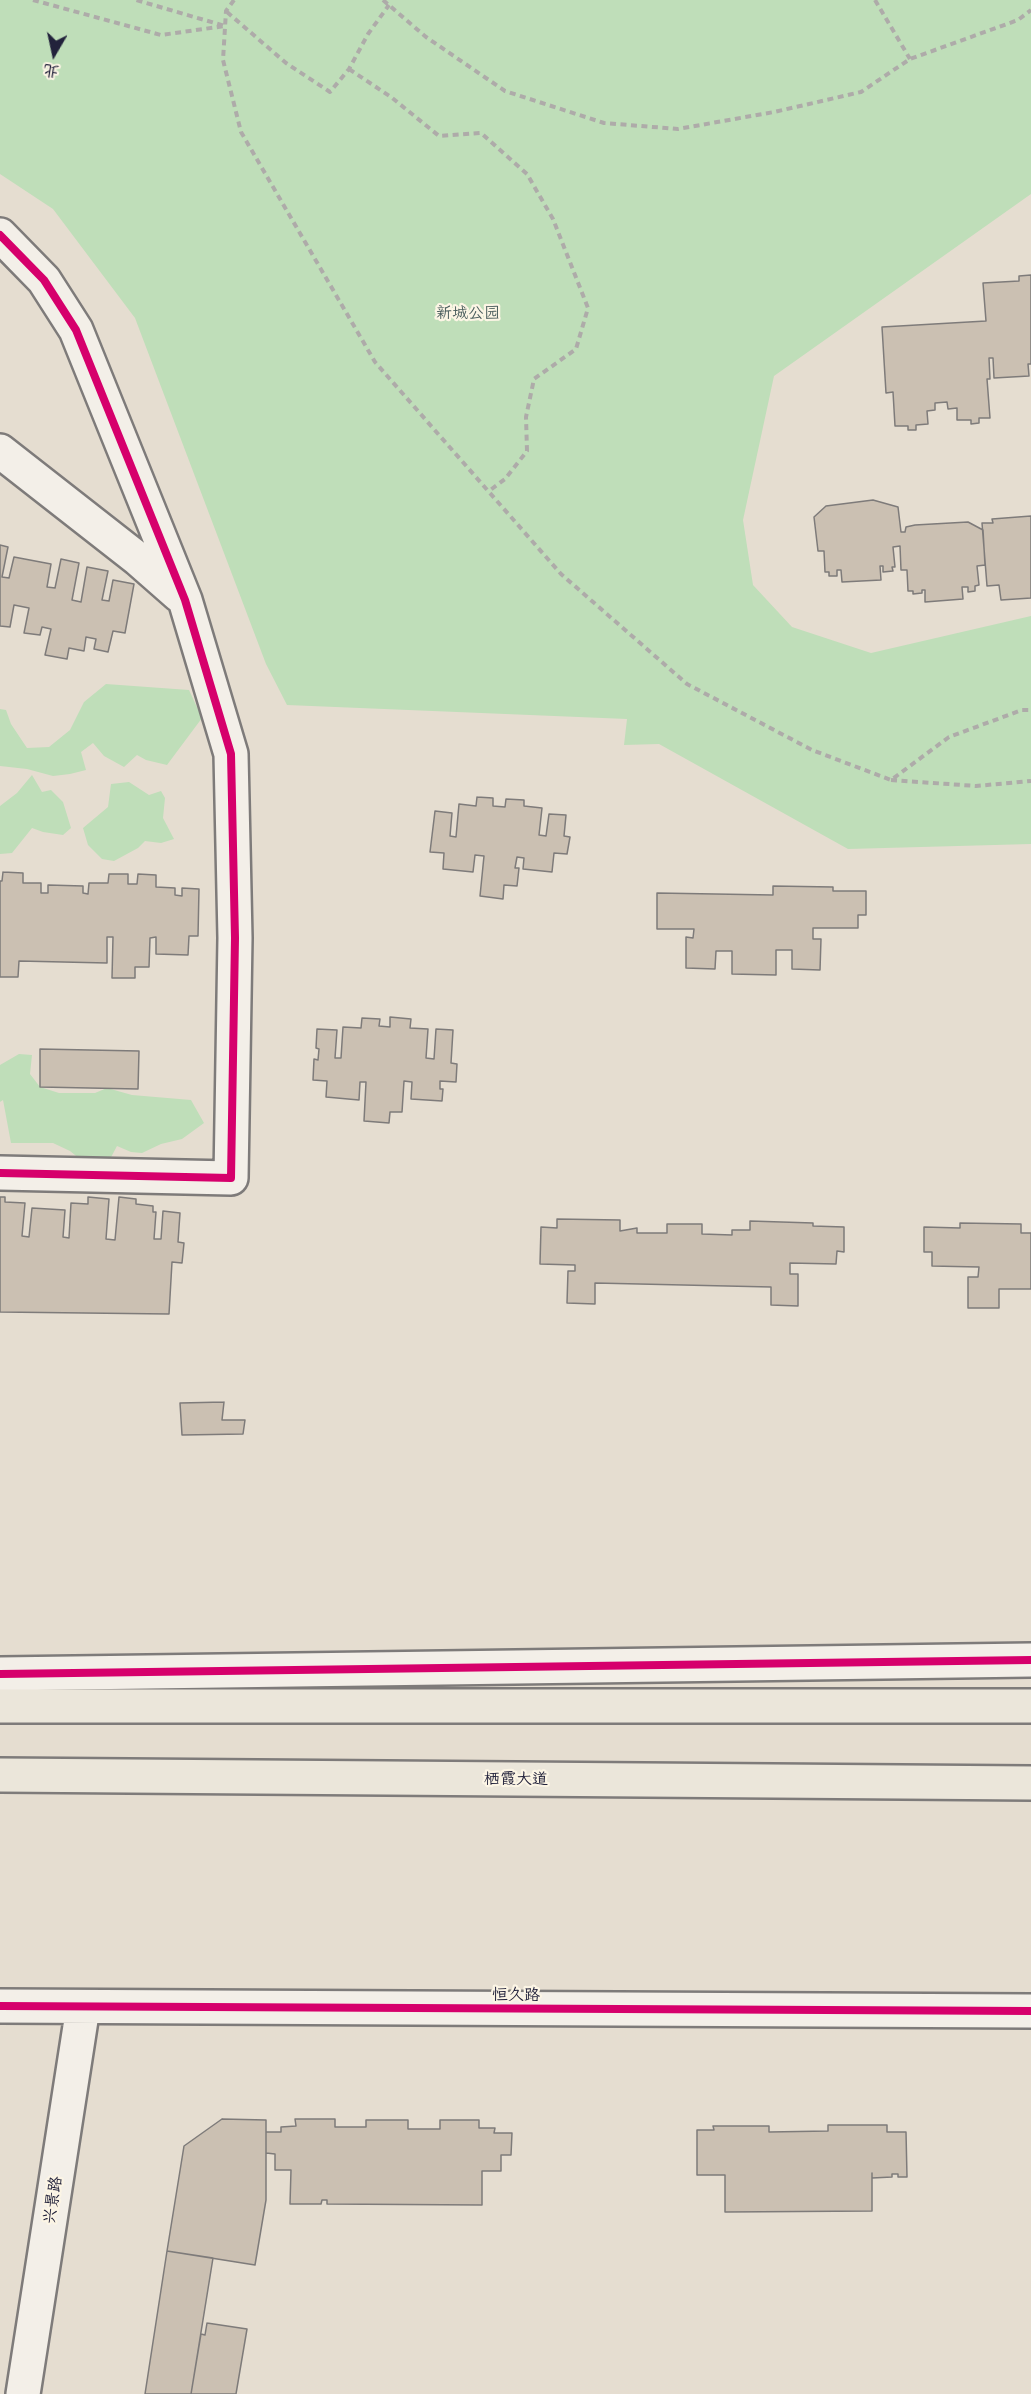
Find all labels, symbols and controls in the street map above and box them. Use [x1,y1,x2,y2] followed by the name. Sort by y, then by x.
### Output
[24,24,84,84] north arrow
[42,61,61,83] text: 北
[436,303,500,323] park label: 新城公园
[484,1769,548,1789] street label: 栖霞大道
[492,1985,540,2005] street label: 恒久路
[40,2175,66,2225] street label: 兴景路

